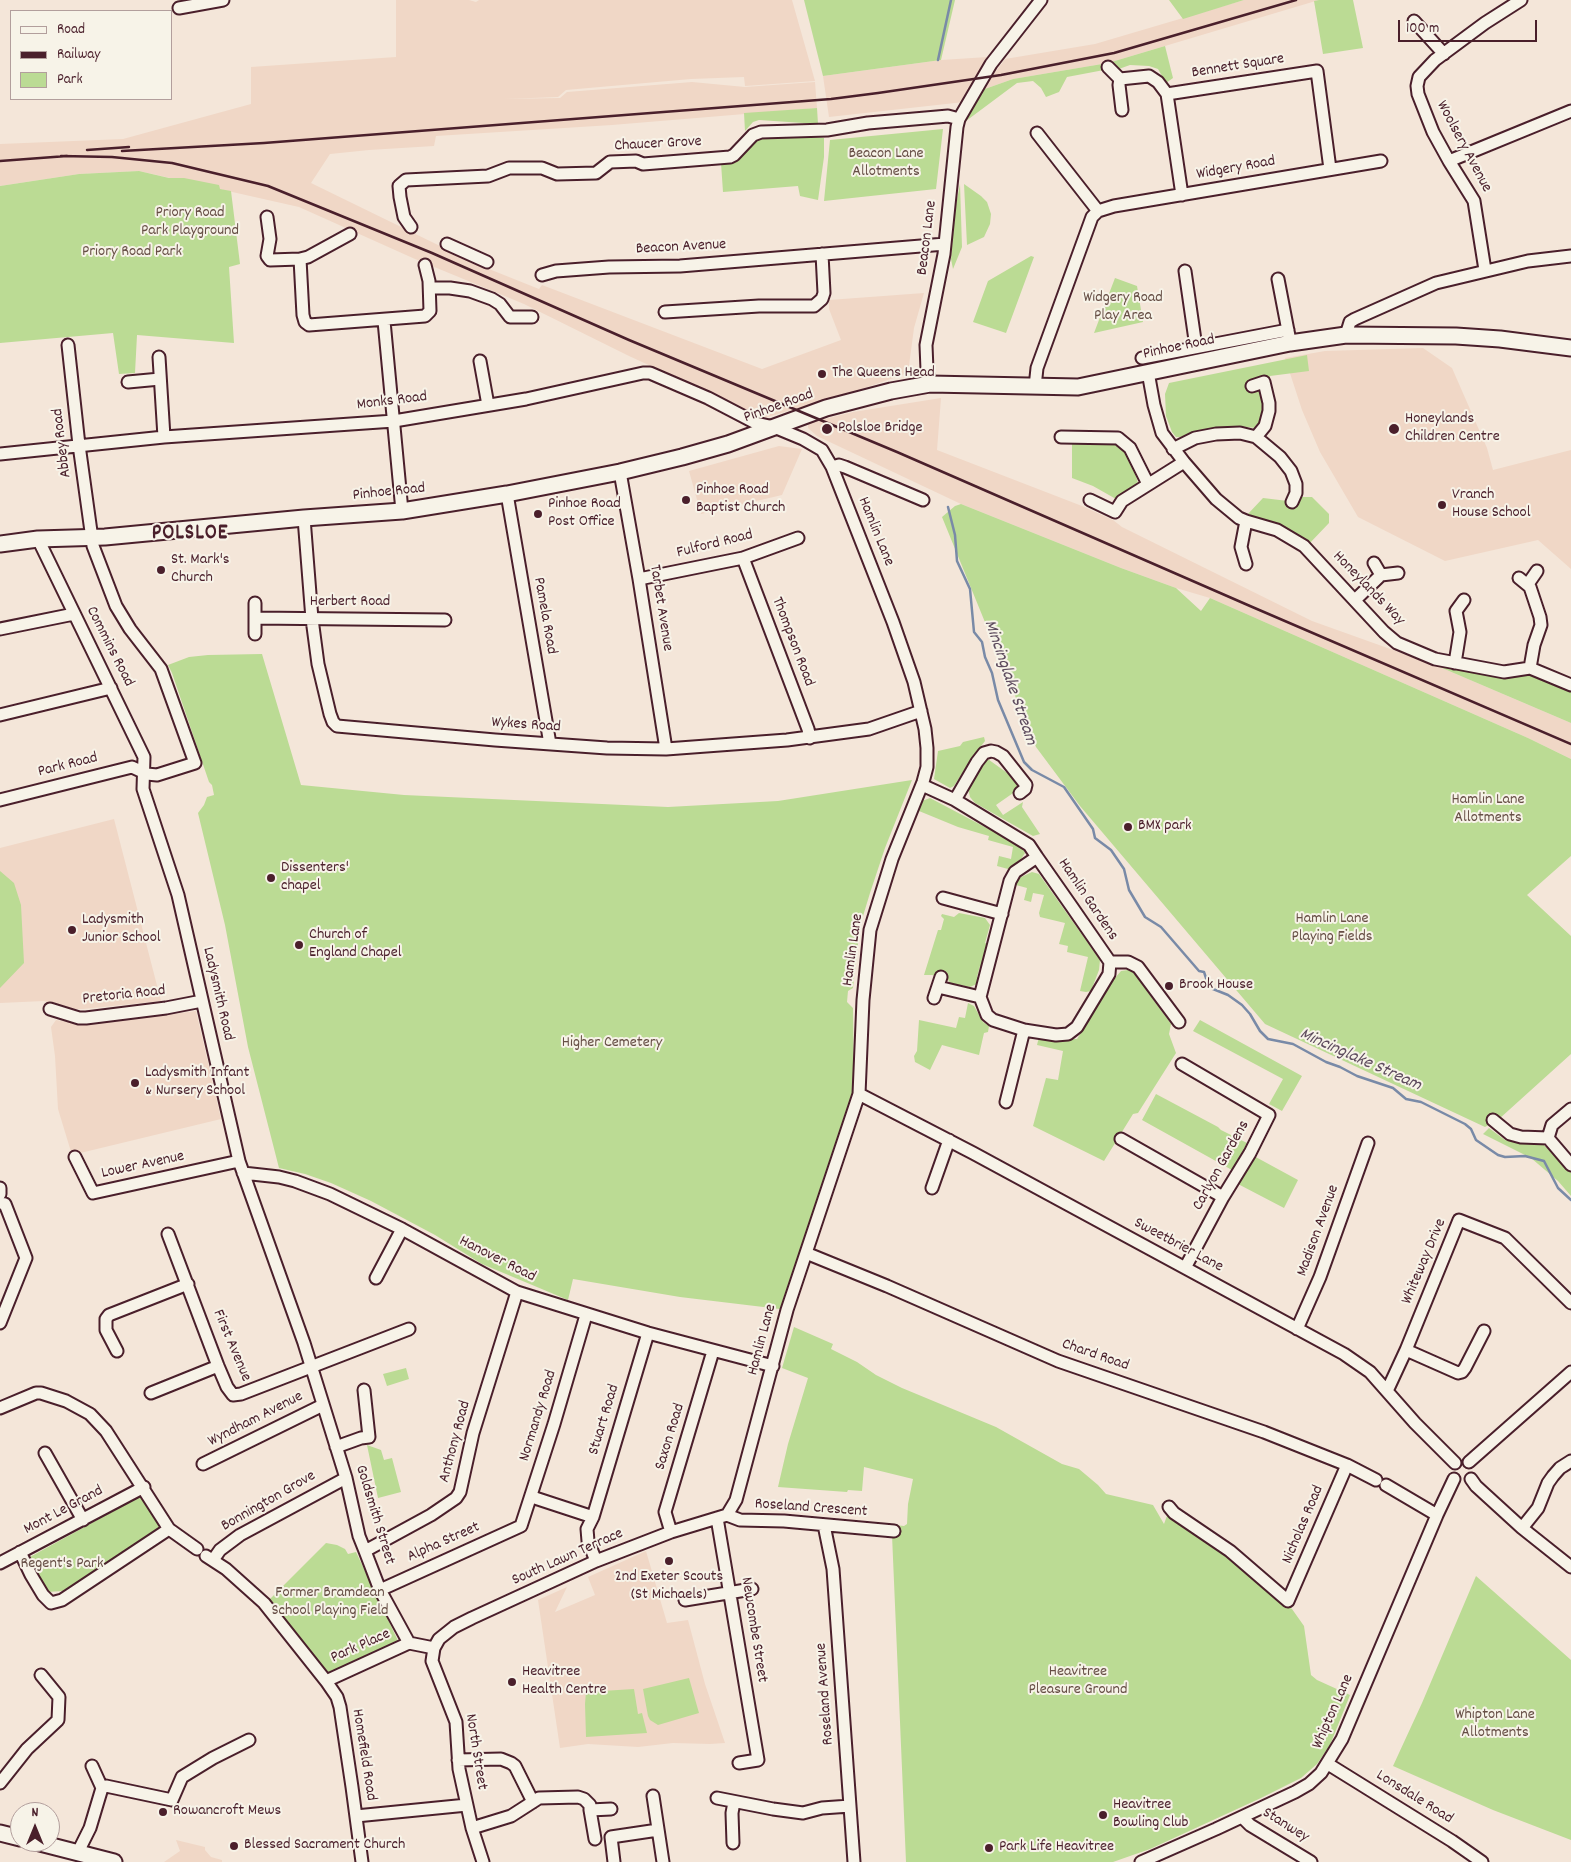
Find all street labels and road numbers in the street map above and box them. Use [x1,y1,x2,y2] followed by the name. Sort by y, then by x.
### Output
[1190,50,1286,84] street label: Bennett Square
[1431,98,1495,196] street label: Woolsery Avenue
[614,133,702,157] street label: Chaucer Grove
[1195,153,1277,185] street label: Widgery Road
[914,200,942,276] street label: Beacon Lane
[635,236,727,260] street label: Beacon Avenue
[1141,331,1217,365] street label: Pinhoe Road
[742,386,816,428] street label: Pinhoe Road
[356,388,428,416] street label: Monks Road
[49,407,77,479] street label: Abbey Road
[352,480,426,506] street label: Pinhoe Road
[852,495,898,569] street label: Hamlin Lane
[675,526,755,564] street label: Fulford Road
[1328,548,1408,630] street label: Honeylands Way
[644,563,676,653] street label: Tarbet Avenue
[528,576,560,656] street label: Pamela Road
[310,593,390,613] street label: Herbert Road
[766,595,818,689] street label: Thompson Road
[81,604,137,690] street label: Commins Road
[491,714,561,738] street label: Wykes Road
[36,749,100,783] street label: Park Road
[1053,855,1121,945] street label: Hamlin Gardens
[839,913,869,987] street label: Hamlin Lane
[197,945,237,1043] street label: Ladysmith Road
[82,982,166,1010] street label: Pretoria Road
[1189,1118,1255,1214] street label: Carlyon Gardens
[100,1148,186,1184] street label: Lower Avenue
[1294,1183,1344,1279] street label: Madison Avenue
[1130,1214,1226,1278] street label: Sweetbrier Lane
[1398,1216,1452,1308] street label: Whiteway Drive
[455,1233,539,1287] street label: Hanover Road
[744,1302,782,1378] street label: Hamlin Lane
[207,1307,255,1385] street label: First Avenue
[1059,1336,1131,1376] street label: Chard Road
[516,1368,562,1464] street label: Normandy Road
[585,1382,625,1458] street label: Stuart Road
[205,1388,307,1452] street label: Wyndham Avenue
[436,1399,476,1485] street label: Anthony Road
[652,1401,690,1473] street label: Saxon Road
[350,1463,398,1567] street label: Goldsmith Street
[218,1467,320,1537] street label: Bonnington Grove
[21,1482,107,1540] street label: Mont Le Grand
[1279,1483,1329,1567] street label: Nicholas Road
[754,1495,868,1523] street label: Roseland Crescent
[405,1519,483,1567] street label: Alpha Street
[509,1525,627,1591] street label: South Lawn Terrace
[735,1576,771,1684] street label: Newcombe Street
[328,1625,394,1669] street label: Park Place
[813,1642,839,1746] street label: Roseland Avenue
[1309,1672,1359,1752] street label: Whipton Lane
[346,1708,380,1802] street label: Homefield Road
[460,1713,490,1791] street label: North Street
[1372,1767,1456,1829] street label: Lonsdale Road
[1258,1804,1312,1848] street label: Stanwey

